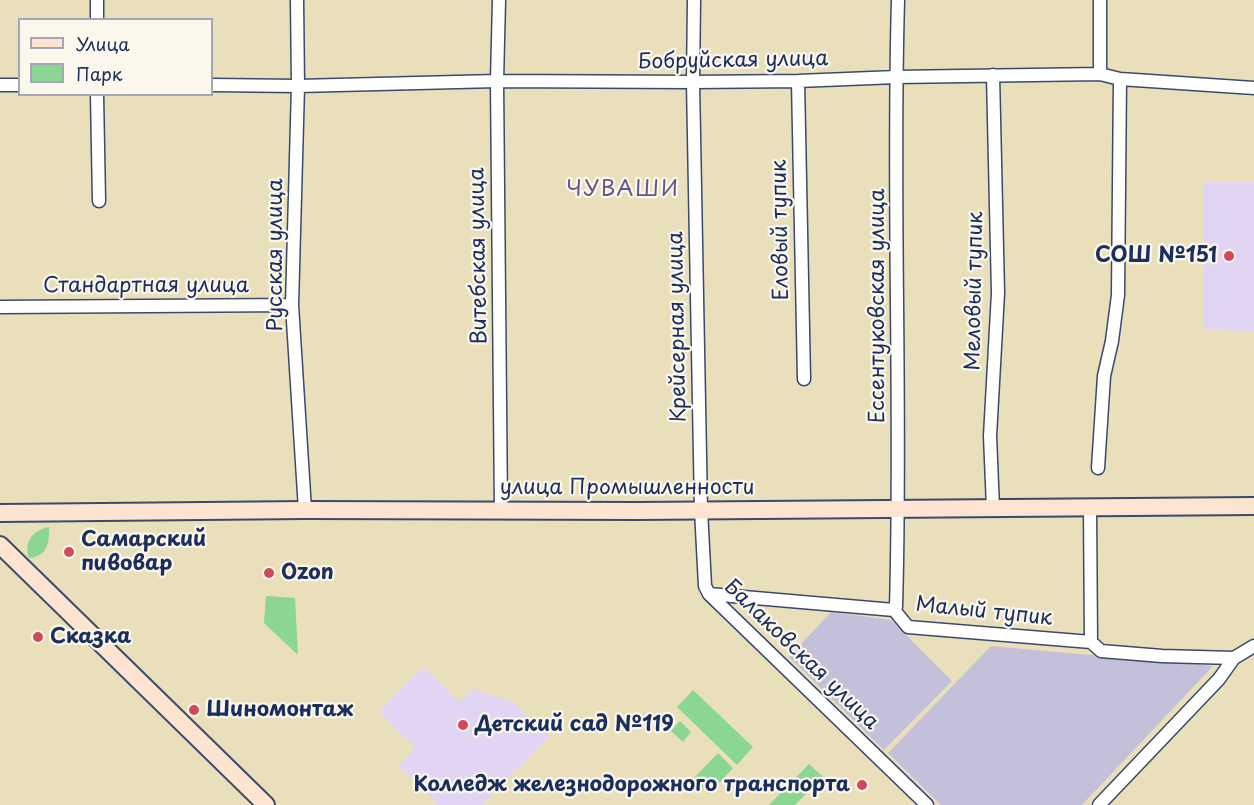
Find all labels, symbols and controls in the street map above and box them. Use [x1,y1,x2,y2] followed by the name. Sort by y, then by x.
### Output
[18,18,213,96] legend
[76,30,130,57] text: Улица
[637,47,829,75] street label: Бобруйская улица
[76,60,122,87] text: Парк
[767,159,795,301] street label: Еловый тупик
[465,167,493,345] street label: Витебская улица
[566,177,680,203] district label: ЧУВАШИ
[263,179,289,331] street label: Русская улица
[865,189,891,423] street label: Ессентуковская улица
[961,211,989,371] street label: Меловый тупик
[664,231,692,423] street label: Крейсерная улица
[1095,243,1217,269] place label: СОШ №151
[1222,249,1236,263] marker: СОШ №151
[43,273,249,299] street label: Стандартная улица
[500,475,754,501] street label: улица Промышленности
[81,527,206,577] place label: Самарский пивовар
[62,545,76,559] marker: Самарский пивовар
[281,560,334,586] place label: Ozon
[262,566,276,580] marker: Ozon
[719,575,883,735] street label: Балаковская улица
[914,592,1054,632] street label: Малый тупик
[50,624,131,650] place label: Сказка
[31,630,45,644] marker: Сказка
[206,697,353,723] place label: Шиномонтаж
[187,703,201,717] marker: Шиномонтаж
[475,712,674,738] place label: Детский сад №119
[456,718,470,732] marker: Детский сад №119
[414,772,850,798] place label: Колледж железнодорожного транспорта
[855,778,869,792] marker: Колледж железнодорожного транспорта

